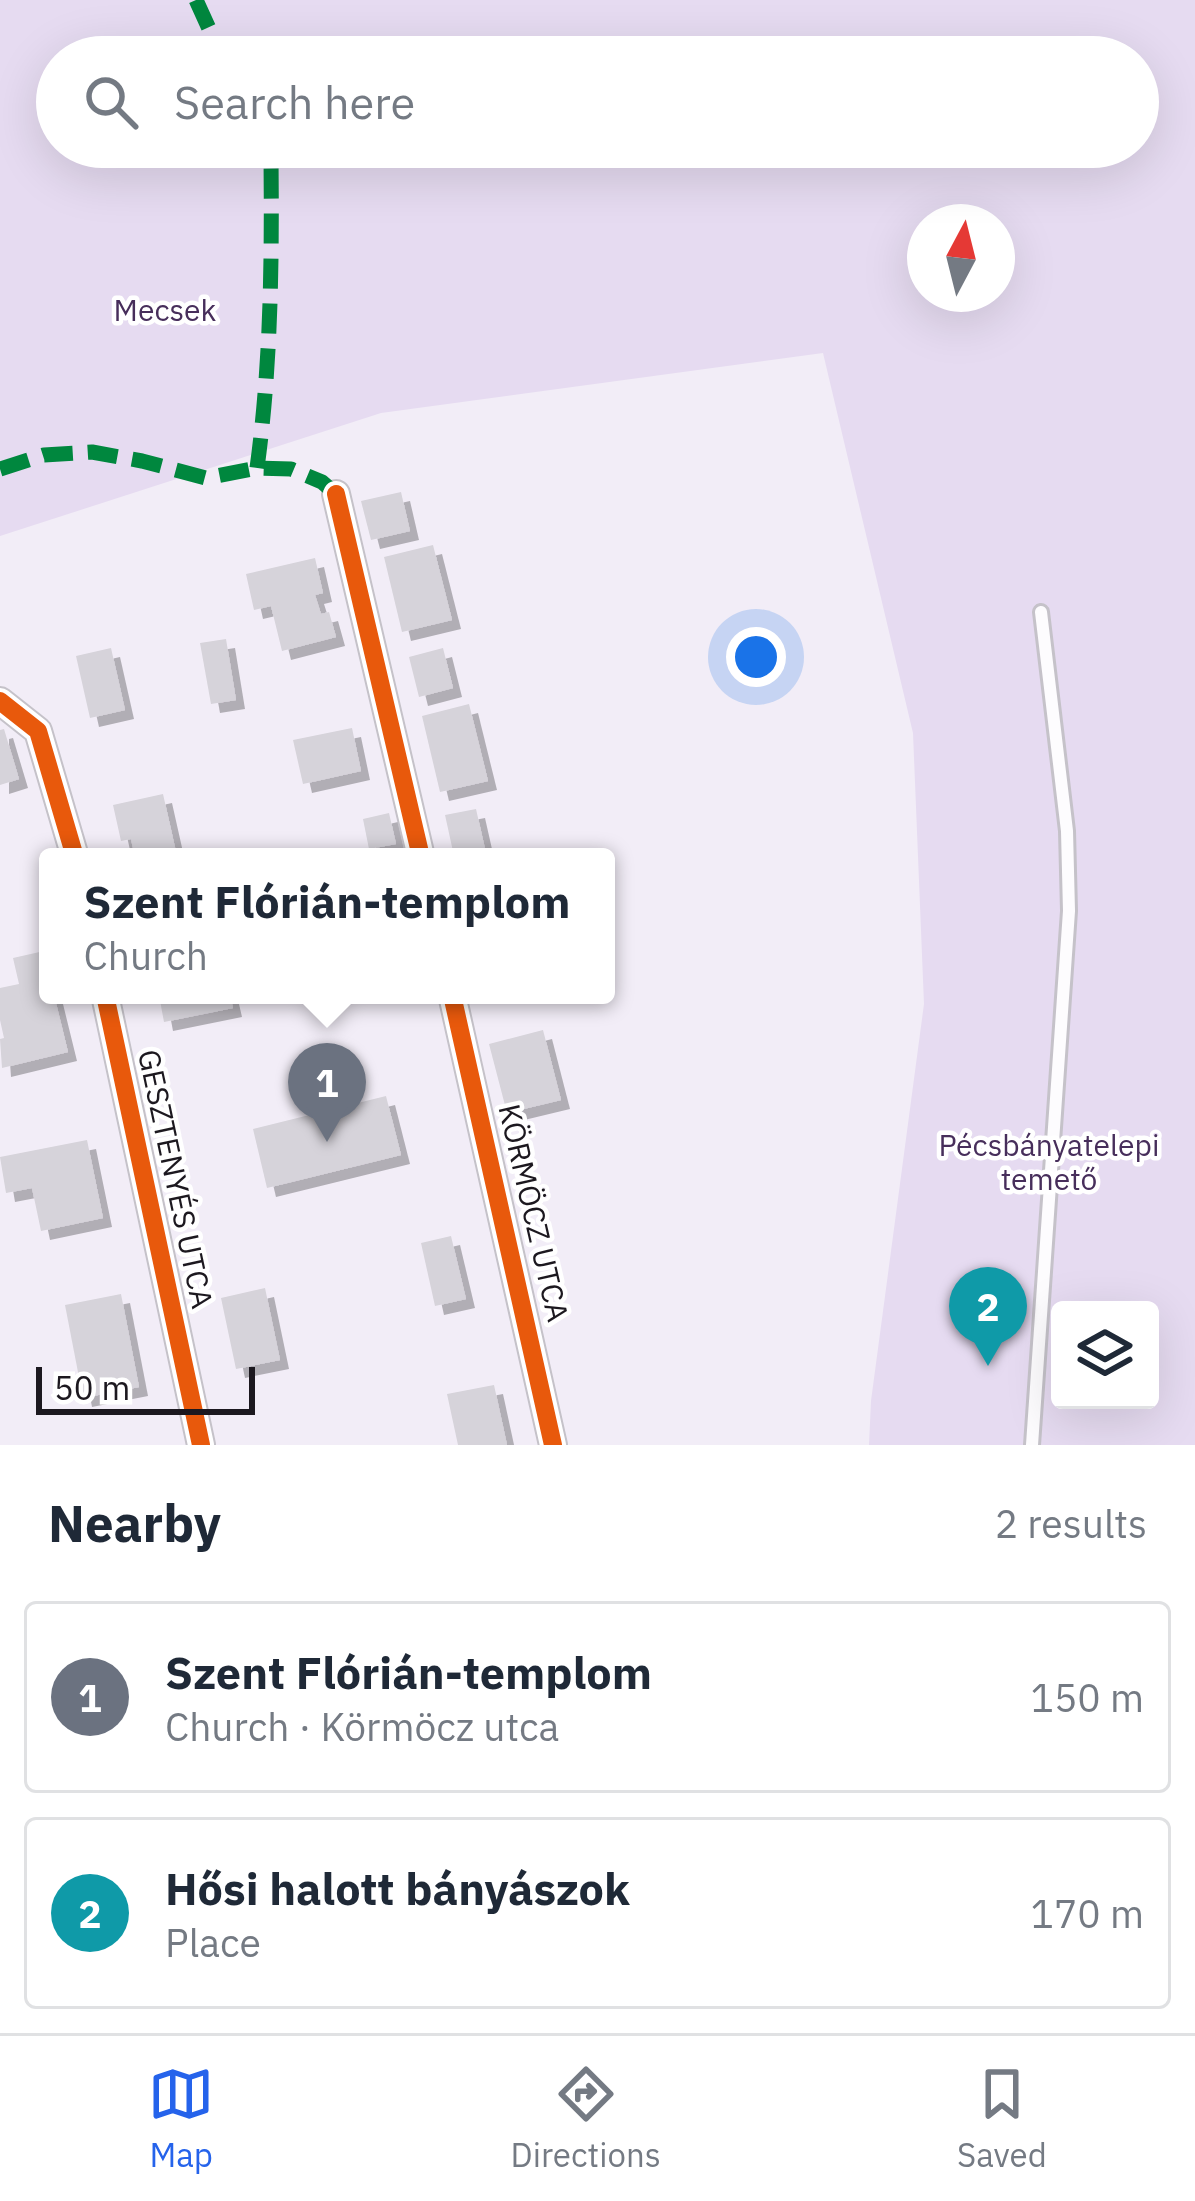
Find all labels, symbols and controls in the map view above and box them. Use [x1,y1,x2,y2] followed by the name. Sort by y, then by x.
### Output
[36,36,1159,168] search box
[78,69,144,135] icon: search
[174,73,415,131] text: Search here
[907,204,1015,312] north arrow
[114,290,217,329] park label: Mecsek
[726,627,786,687] your location
[39,848,615,1004] popup
[84,872,570,930] text: Szent Flórián-templom
[84,930,208,981] text: Church
[288,1043,366,1142] pin: 1
[130,1046,223,1312] street label: GESZTENYÉS UTCA
[490,1100,578,1325] street label: KÖRMÖCZ UTCA
[939,1125,1159,1198] park label: Pécsbányatelepi temető
[949,1267,1027,1366] pin: 2
[1051,1301,1159,1409] map controls
[1051,1301,1159,1409] button: layers
[36,1361,255,1414] scale bar
[54,1366,130,1409] text: 50 m
[48,1490,221,1556] text: Nearby
[995,1498,1147,1549] text: 2 results
[165,1643,652,1701] text: Szent Flórián-templom
[78,1672,102,1723] text: 1
[1031,1672,1144,1723] text: 150 m
[165,1701,559,1752] text: Church · Körmöcz utca
[165,1859,630,1917] text: Hősi halott bányászok
[78,1888,102,1939] text: 2
[1031,1888,1144,1939] text: 170 m
[165,1917,261,1968] text: Place
[148,2061,214,2176] tab: Map
[511,2061,661,2176] tab: Directions
[957,2061,1047,2176] tab: Saved

